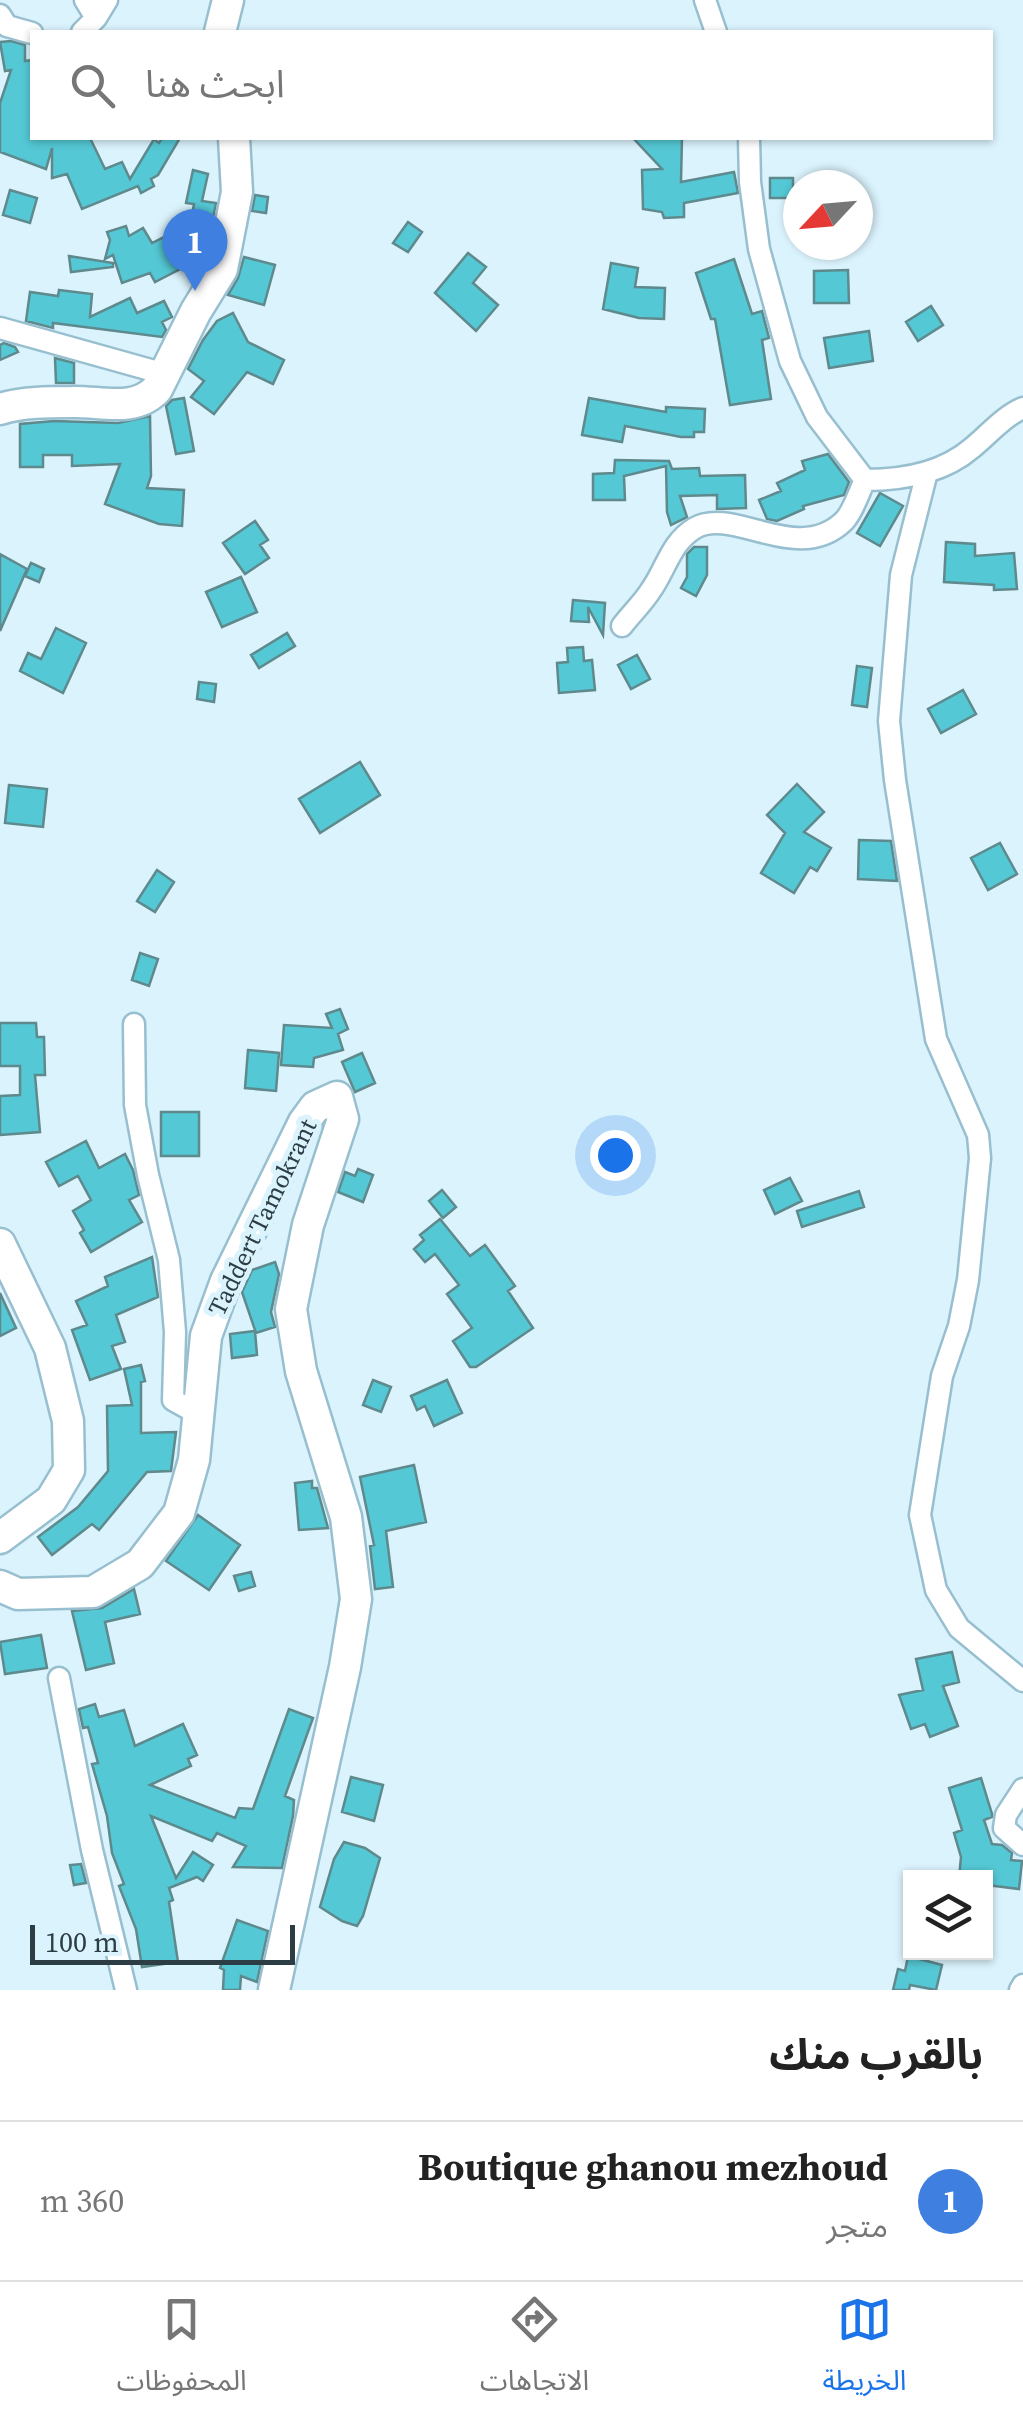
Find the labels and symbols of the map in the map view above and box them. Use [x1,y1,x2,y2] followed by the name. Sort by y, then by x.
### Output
[783,170,873,260] north arrow
[162,208,228,291] pin: 1
[200,1112,325,1321] street label: Taddert Tamokrant
[590,1130,641,1181] your location
[30,1920,295,1964] scale bar

